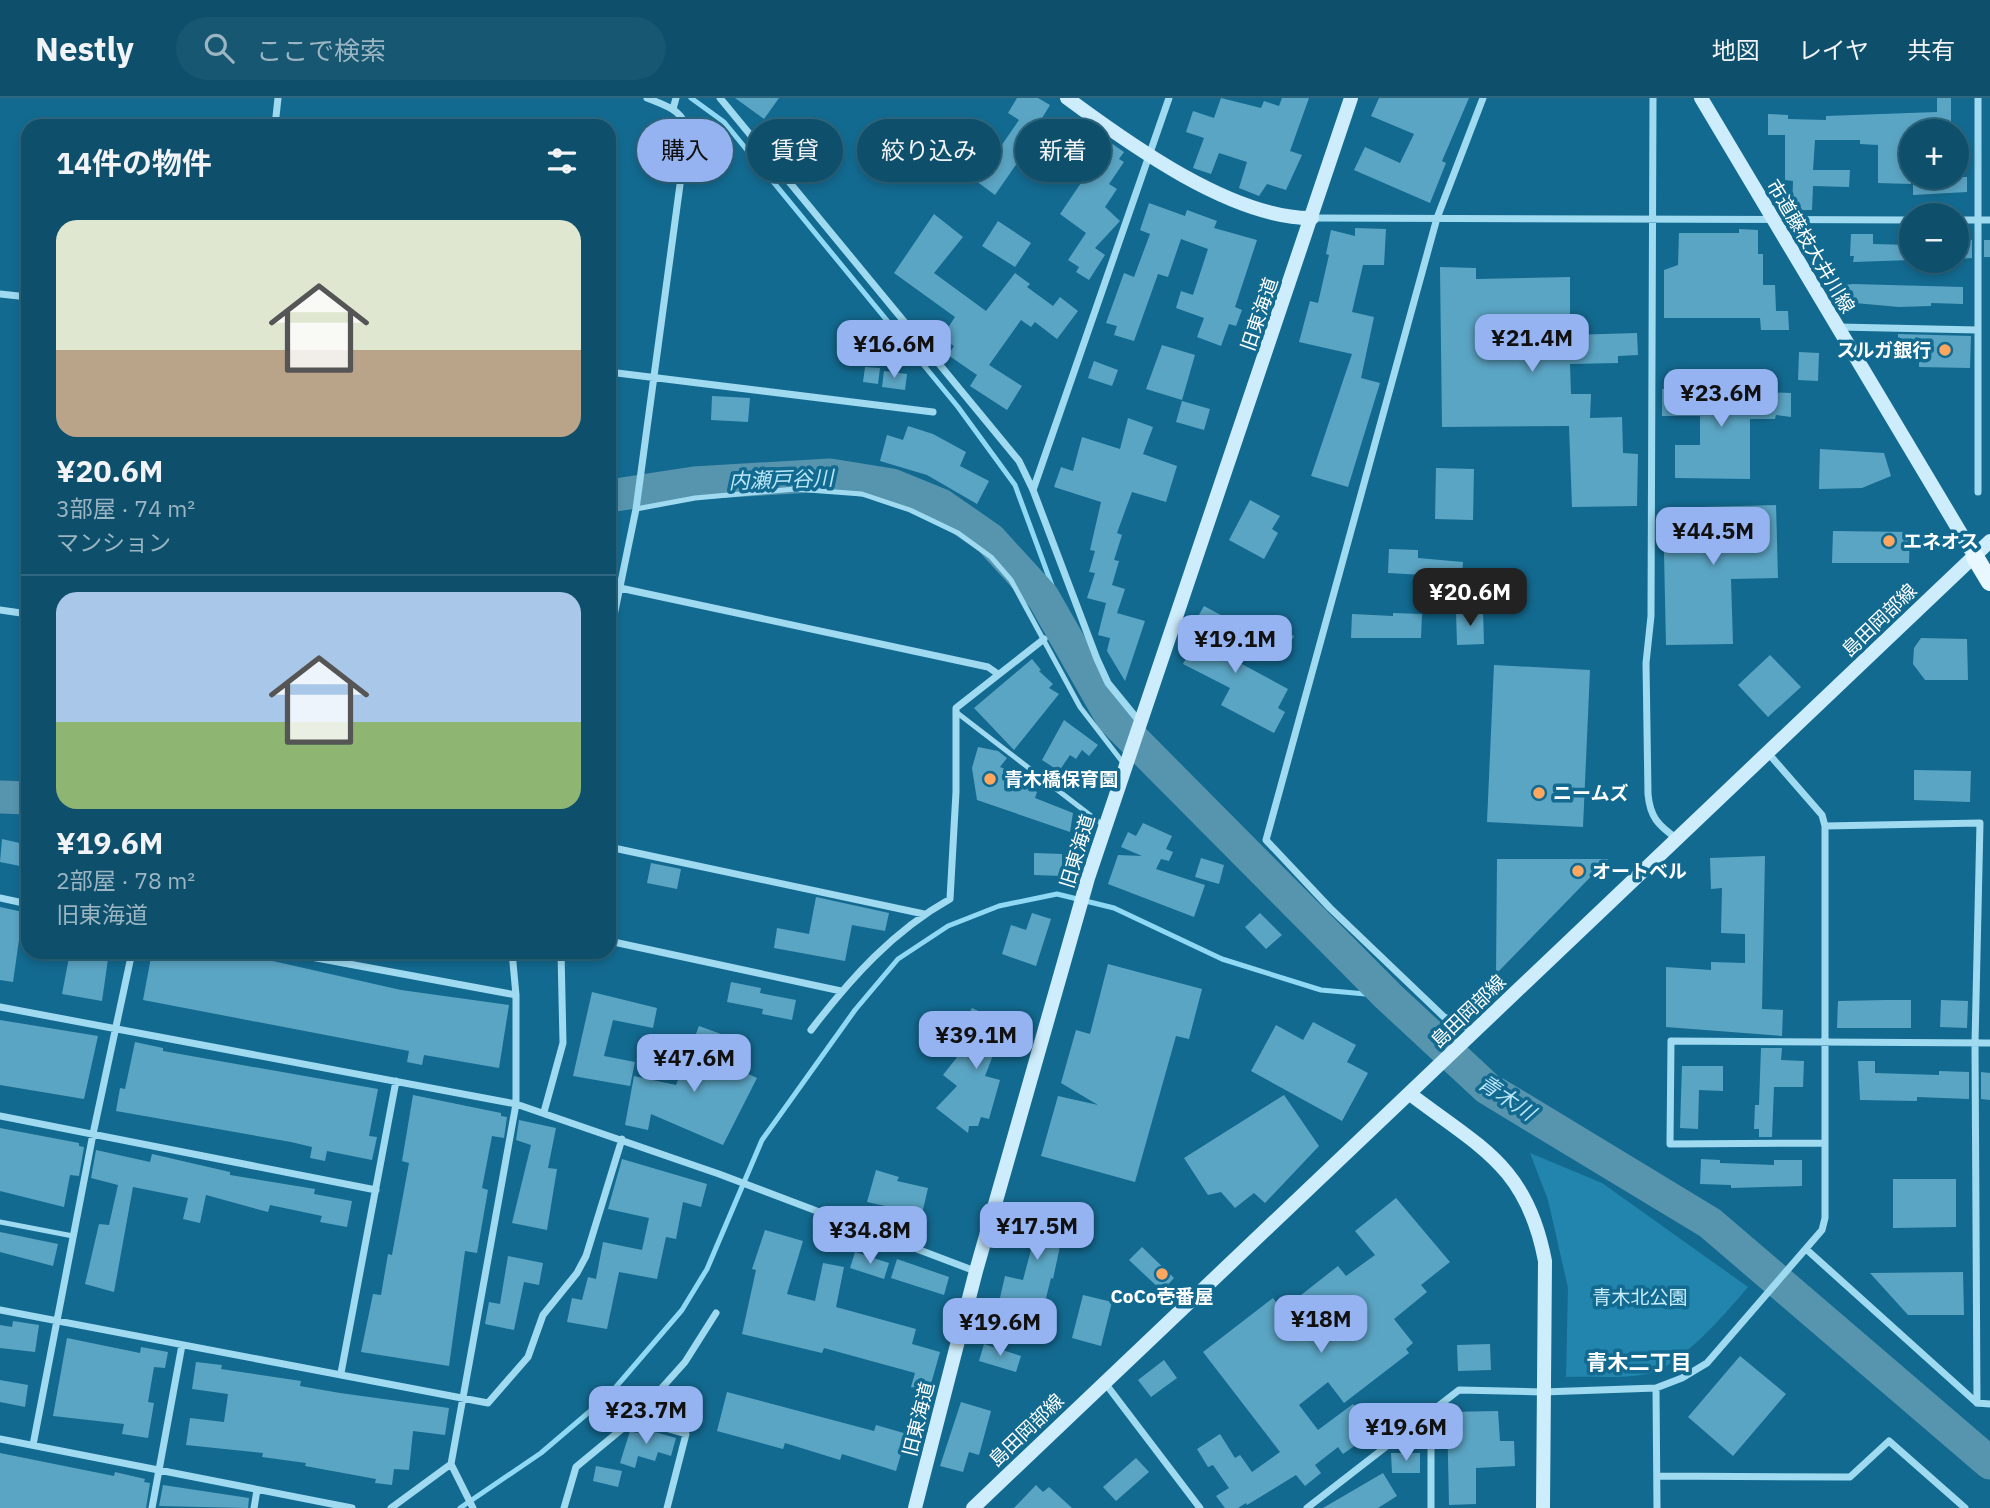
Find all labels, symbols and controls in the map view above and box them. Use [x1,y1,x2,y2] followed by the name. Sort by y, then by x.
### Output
[176,17,666,80] search box
[35,27,134,70] text: Nestly
[200,29,238,67] icon: search
[256,33,386,67] text: ここで検索
[1712,34,1760,66] text: 地図
[1798,34,1869,66] text: レイヤ
[1907,34,1955,66] text: 共有
[637,119,733,182] chip: 購入
[747,119,843,182] chip: 賃貸
[857,119,1001,182] chip: 絞り込み
[1015,119,1111,182] chip: 新着
[1899,119,1969,273] map controls
[1899,119,1969,189] button: +
[543,142,581,180] icon: filters
[56,143,212,182] text: 14件の物件
[1762,175,1860,317] street label: 市道藤枝大井川線
[1899,203,1969,273] button: −
[256,265,382,391] icon: home
[1235,274,1283,354] street label: 旧東海道
[1475,314,1589,374] pin: ¥21.4M
[837,320,951,380] pin: ¥16.6M
[1491,322,1573,352] text: ¥21.4M
[853,328,935,358] text: ¥16.6M
[1837,338,1931,362] place label: スルガ銀行
[1937,342,1953,358] marker: スルガ銀行
[1664,370,1778,429] pin: ¥23.6M
[1680,377,1762,407] text: ¥23.6M
[56,451,163,490] text: ¥20.6M
[728,463,836,495] water label: 内瀬戸谷川
[56,493,195,523] text: 3部屋 · 74 m²
[1656,508,1770,567] pin: ¥44.5M
[1672,515,1754,545] text: ¥44.5M
[56,527,171,557] text: マンション
[1903,529,1979,553] place label: エネオス
[1881,533,1897,549] marker: エネオス
[1413,568,1527,628] pin: ¥20.6M
[1429,576,1511,606] text: ¥20.6M
[1836,578,1922,662] street label: 島田岡部線
[1178,616,1292,675] pin: ¥19.1M
[1194,623,1276,653] text: ¥19.1M
[256,637,382,763] icon: home
[1004,767,1118,791] place label: 青木橋保育園
[982,771,998,787] marker: 青木橋保育園
[1553,781,1628,805] place label: ニームズ
[1531,785,1547,801] marker: ニームズ
[1054,811,1100,891] street label: 旧東海道
[56,823,163,862] text: ¥19.6M
[1592,859,1687,883] place label: オートベル
[1570,863,1586,879] marker: オートベル
[56,865,195,895] text: 2部屋 · 78 m²
[56,899,148,929] text: 旧東海道
[1425,969,1511,1053] street label: 島田岡部線
[919,1012,1033,1071] pin: ¥39.1M
[935,1019,1017,1049] text: ¥39.1M
[637,1034,751,1094] pin: ¥47.6M
[653,1042,735,1072] text: ¥47.6M
[1473,1068,1543,1127] water label: 青木川
[980,1202,1094,1262] pin: ¥17.5M
[813,1206,927,1266] pin: ¥34.8M
[996,1210,1078,1240] text: ¥17.5M
[829,1214,911,1244] text: ¥34.8M
[1154,1266,1170,1282] marker: CoCo壱番屋
[1110,1284,1214,1308] place label: CoCo壱番屋
[1592,1285,1688,1309] park label: 青木北公園
[1280,1296,1362,1355] pin: ¥18M
[943,1298,1057,1358] pin: ¥19.6M
[1290,1303,1352,1333] text: ¥18M
[959,1306,1041,1336] text: ¥19.6M
[1587,1348,1692,1376] district label: 青木二丁目
[897,1379,939,1459] street label: 旧東海道
[589,1386,703,1446] pin: ¥23.7M
[983,1388,1069,1472] street label: 島田岡部線
[605,1394,687,1424] text: ¥23.7M
[1349,1404,1463,1463] pin: ¥19.6M
[1365,1411,1447,1441] text: ¥19.6M

